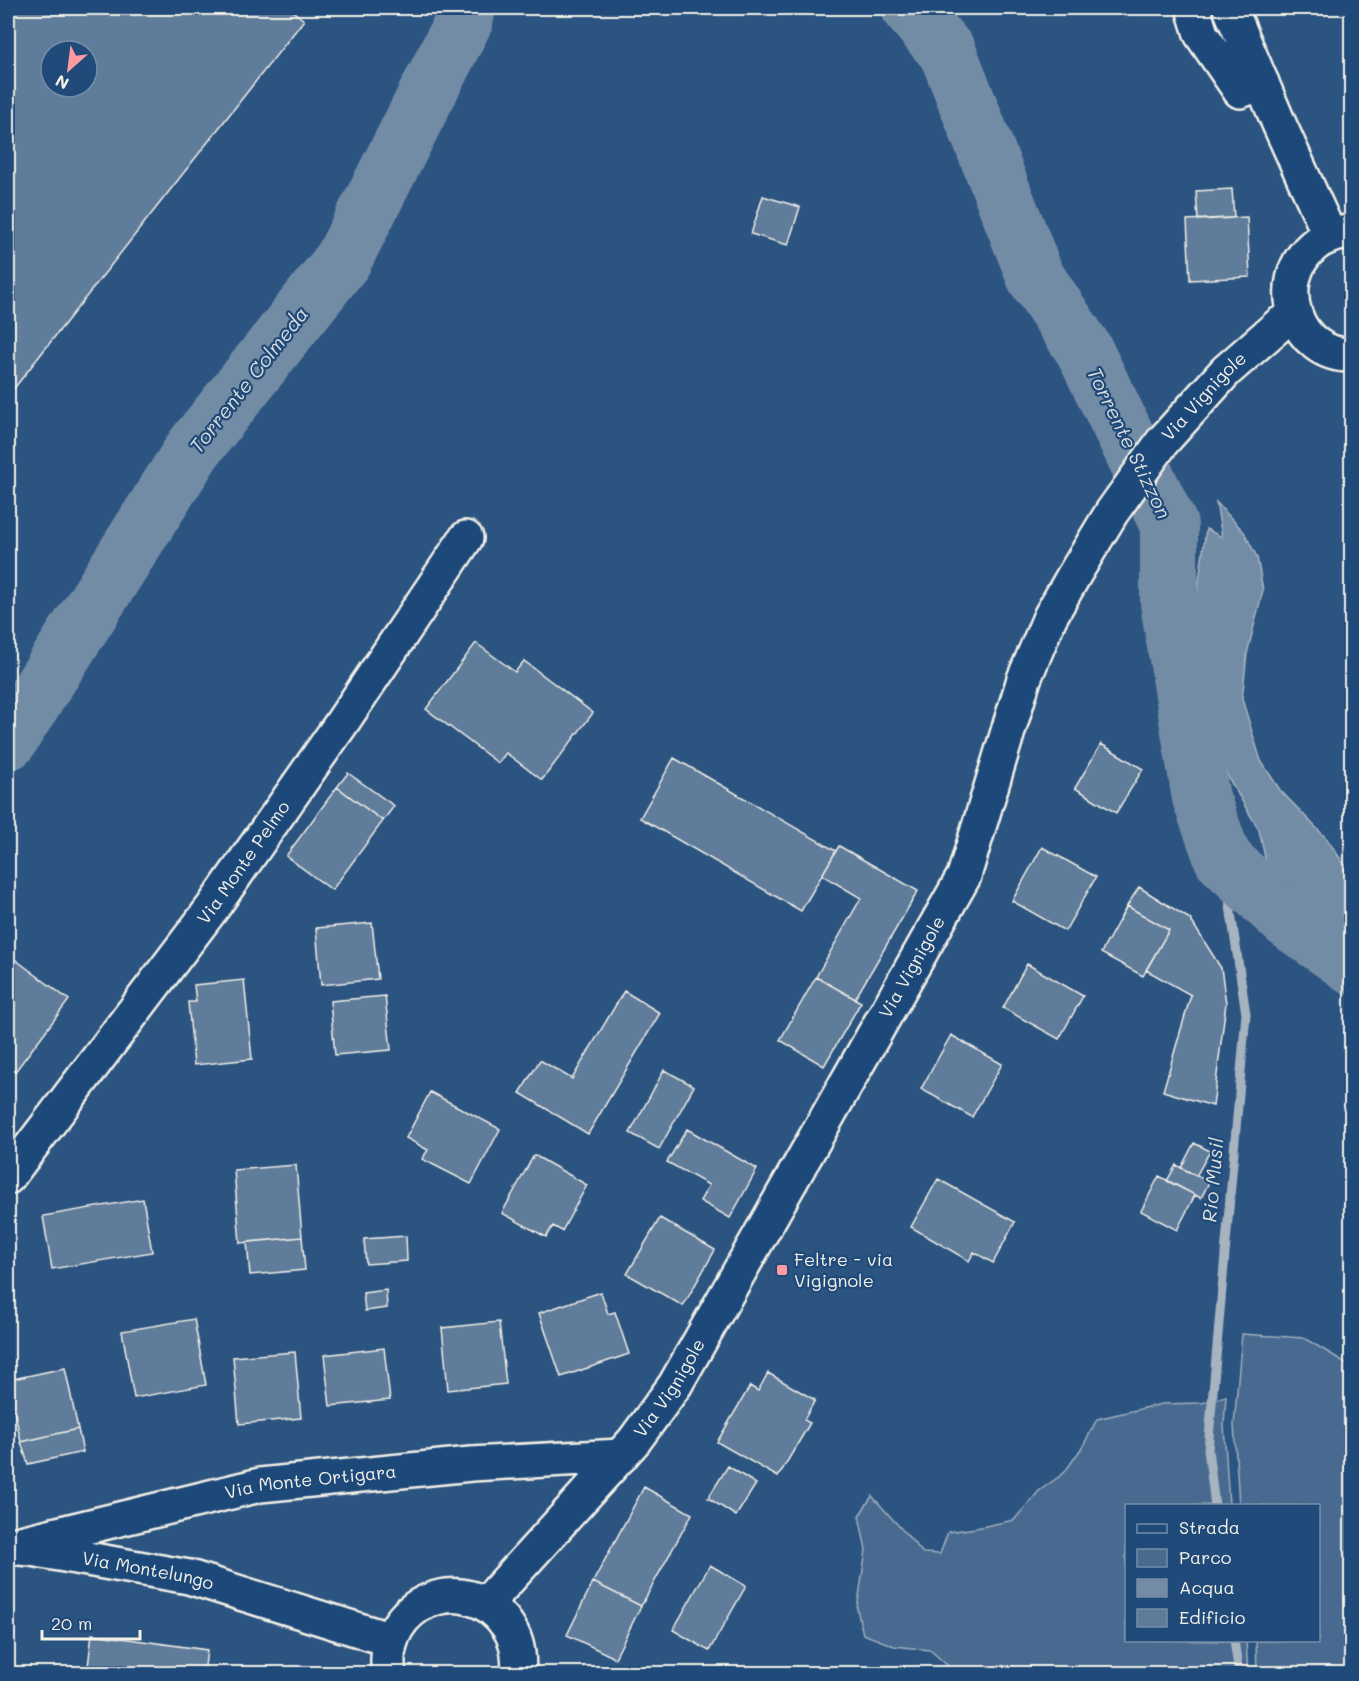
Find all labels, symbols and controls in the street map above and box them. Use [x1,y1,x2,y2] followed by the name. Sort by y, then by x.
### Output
[39,39,99,99] north arrow
[51,71,72,95] text: N
[183,301,313,458] water label: Torrente Colmeda
[1156,346,1251,446] street label: Via Vignigole
[1082,362,1178,523] water label: Torrente Stizzon
[191,795,295,929] street label: Via Monte Pelmo
[873,911,950,1022] street label: Via Vignigole
[1195,1136,1229,1223] water label: Rio Musil
[794,1247,893,1292] place label: Feltre - via Vigignole
[775,1263,789,1277] marker: Feltre - via Vigignole
[628,1334,710,1442] street label: Via Vignigole
[222,1458,397,1504] street label: Via Monte Ortigara
[1125,1504,1320,1642] legend
[1179,1515,1240,1539] text: Strada
[80,1545,217,1595] street label: Via Montelungo
[1179,1545,1232,1569] text: Parco
[1179,1575,1235,1599] text: Acqua
[42,1603,140,1641] scale bar
[1179,1605,1246,1629] text: Edificio
[51,1611,92,1635] text: 20 m

